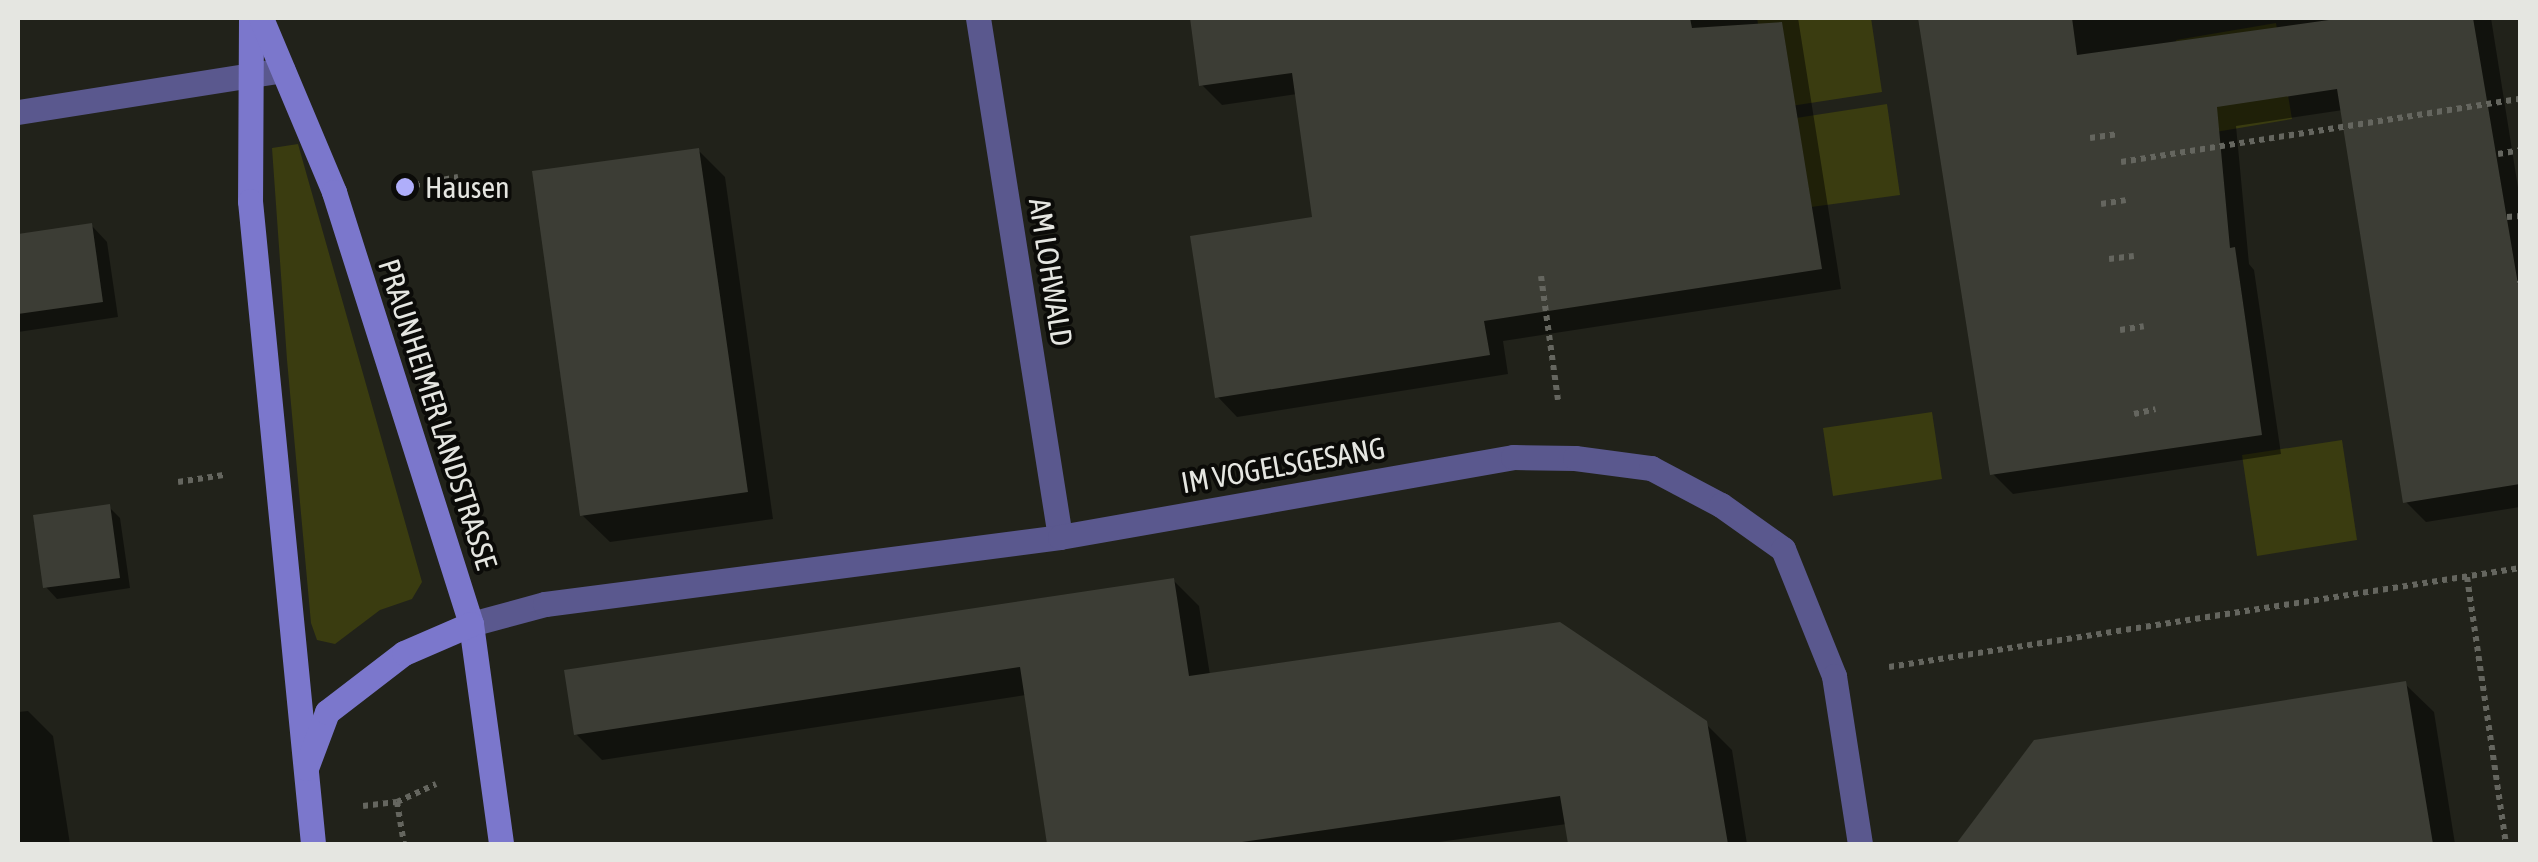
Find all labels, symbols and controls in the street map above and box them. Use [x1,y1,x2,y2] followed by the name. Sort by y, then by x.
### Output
[425,169,510,205] place label: Hausen
[394,176,416,198] marker: Hausen
[1022,196,1080,348] street label: AM LOHWALD
[371,254,505,574] street label: PRAUNHEIMER LANDSTRASSE
[1178,429,1388,501] street label: IM VOGELSGESANG

